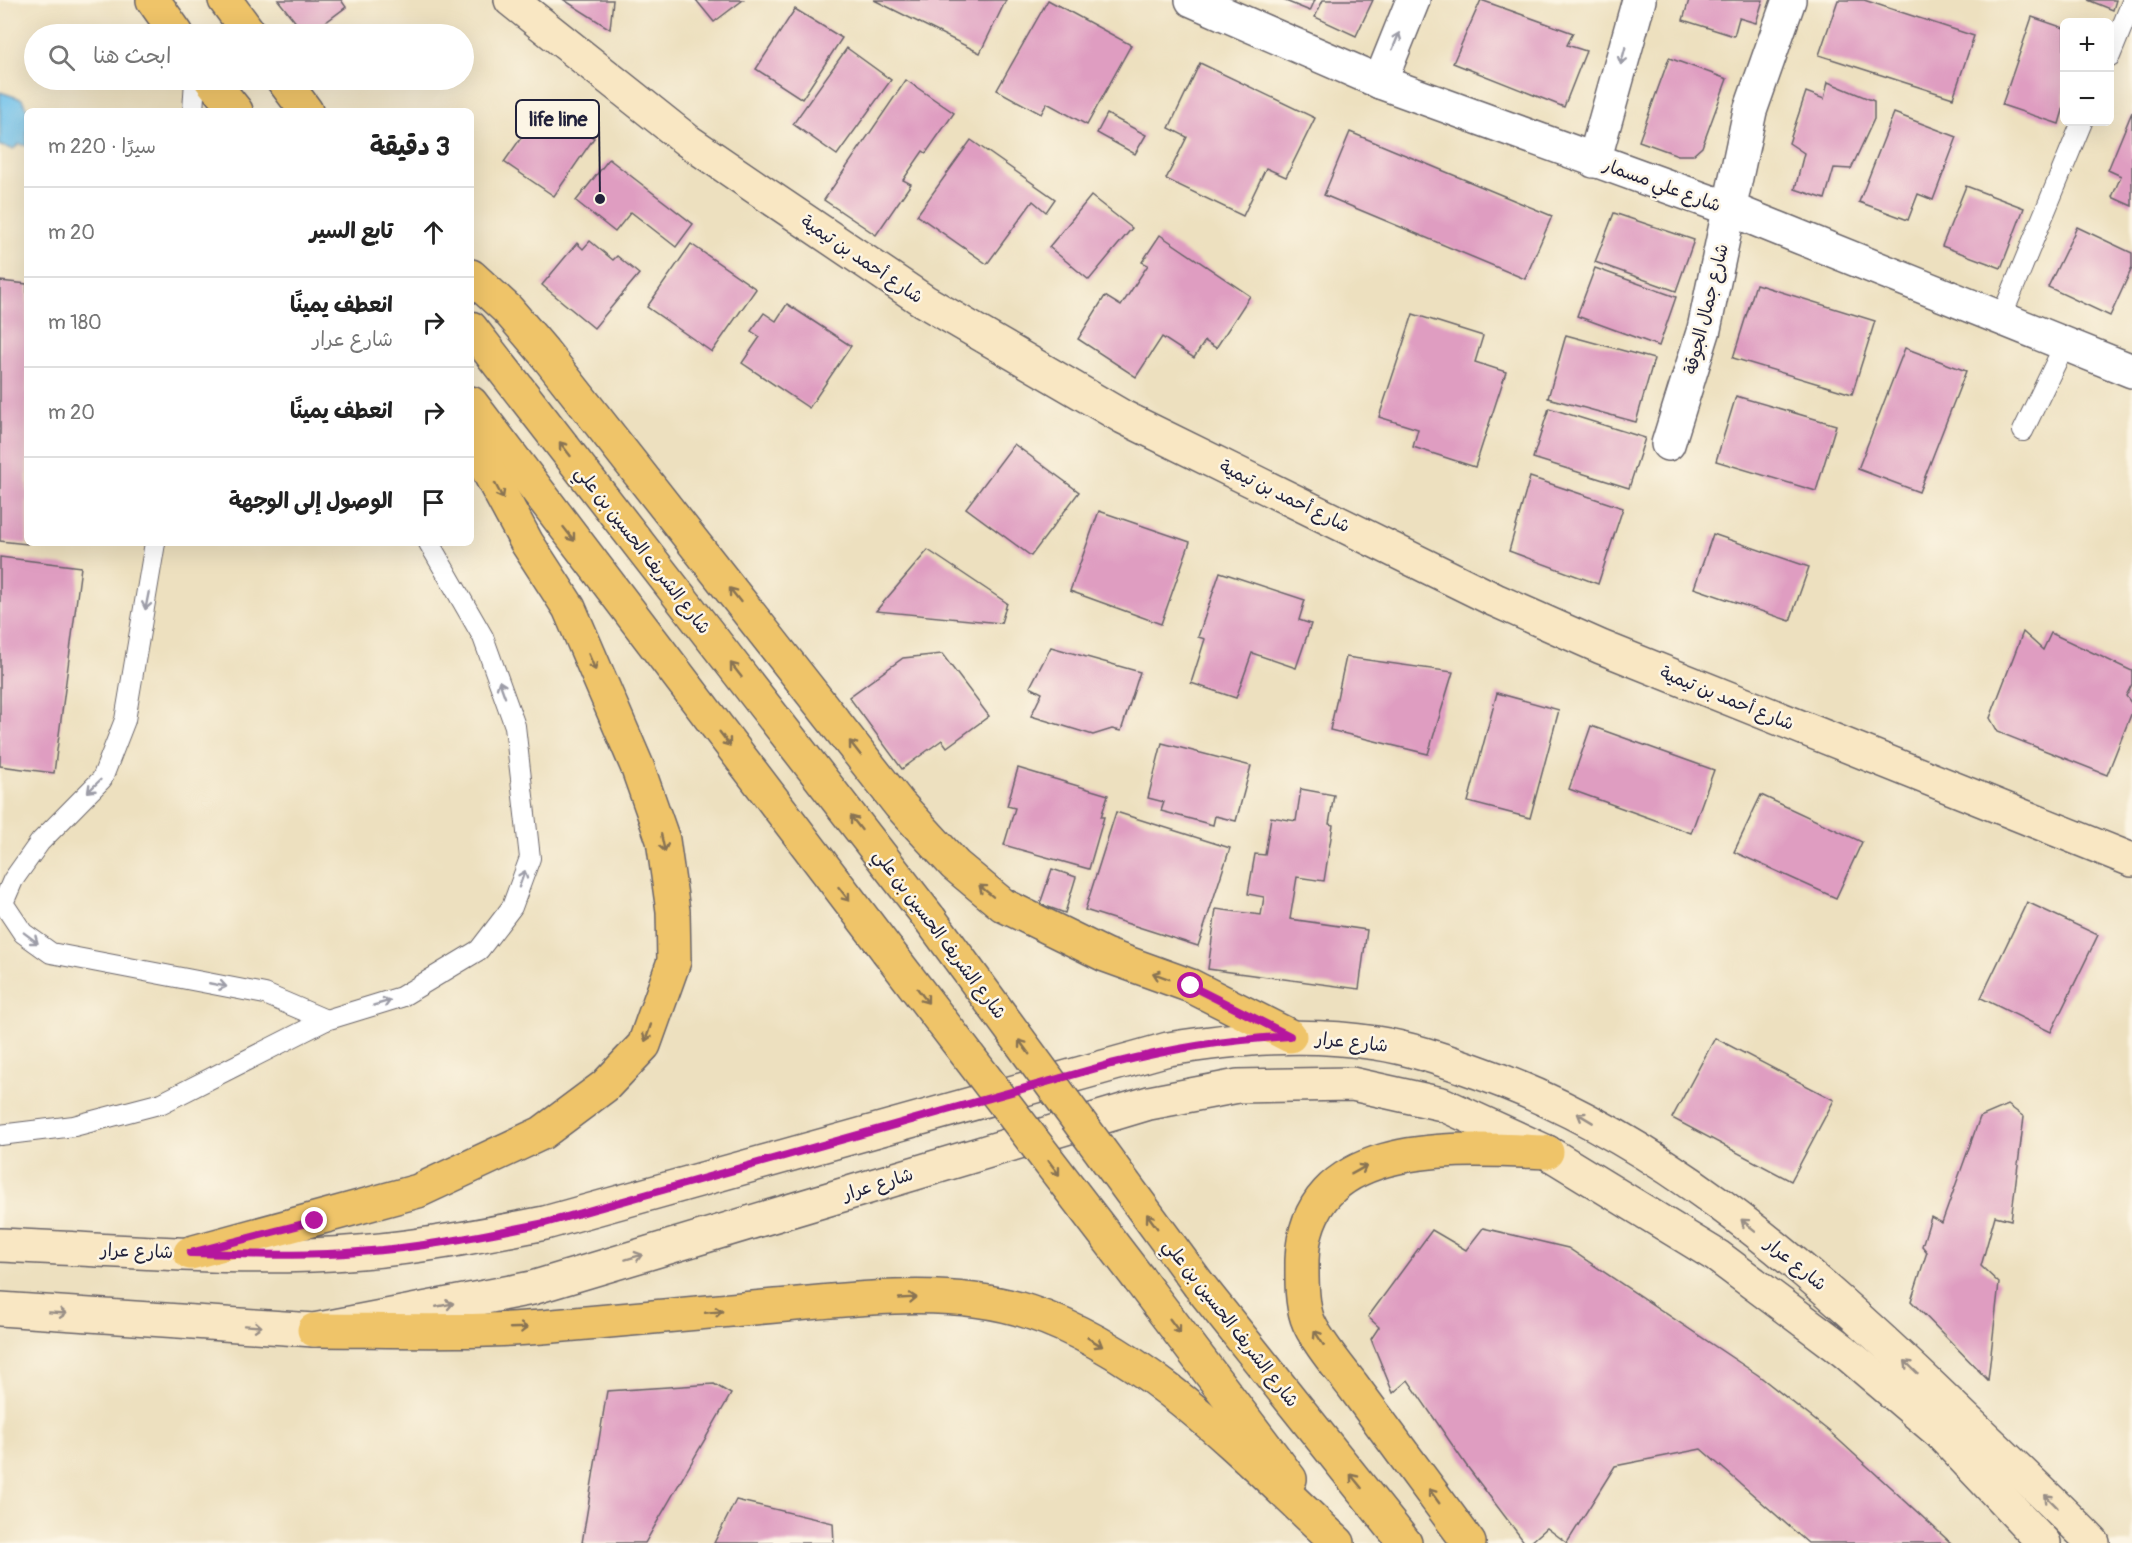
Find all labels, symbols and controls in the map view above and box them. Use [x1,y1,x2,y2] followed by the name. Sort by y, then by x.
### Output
[2060,18,2114,126] map controls
[2060,18,2114,72] button: +
[24,24,474,90] search box
[1392,32,1403,51] one-way arrow
[45,41,78,74] icon: search
[93,42,171,70] text: ابحث هنا
[1617,47,1629,66] one-way arrow
[2060,72,2114,126] button: −
[516,100,599,138] callout: life line
[529,107,589,132] text: life line
[370,131,450,163] text: 3 دقيقة
[48,134,156,159] text: سيرًا · 220 m
[1598,153,1724,221] street label: شارع علي مسمار
[796,210,927,309] street label: شارع أحمد بن تيمية
[417,216,450,249] icon: ahead
[310,217,393,245] text: تابع السير
[48,220,95,245] text: 20 m
[1679,241,1734,377] street label: شارع جمال الجوقة
[290,291,393,319] text: انعطف يمينًا
[417,306,450,339] icon: right
[48,310,102,335] text: 180 m
[313,327,393,352] text: شارع عرار
[417,396,450,429] icon: right
[290,397,393,425] text: انعطف يمينًا
[48,400,95,425] text: 20 m
[559,442,571,458] one-way arrow
[1216,455,1354,538] street label: شارع أحمد بن تيمية
[567,462,715,641] street label: شارع الشريف الحسين بن علي
[493,482,505,499] one-way arrow
[417,486,450,519] icon: arrive
[229,487,393,515] text: الوصول إلى الوجهة
[562,526,575,542] one-way arrow
[728,587,741,603] one-way arrow
[141,591,152,610] one-way arrow
[587,652,598,670] one-way arrow
[1656,661,1797,736] street label: شارع أحمد بن تيمية
[730,662,743,678] one-way arrow
[495,680,506,699] one-way arrow
[719,731,732,747] one-way arrow
[848,741,861,757] one-way arrow
[86,779,101,793] one-way arrow
[849,816,862,832] one-way arrow
[657,833,669,852] one-way arrow
[865,845,1011,1026] street label: شارع الشريف الحسين بن علي
[518,870,529,889] one-way arrow
[979,885,995,898] one-way arrow
[838,886,851,902] one-way arrow
[23,932,39,945] one-way arrow
[1152,969,1171,980] one-way arrow
[1177,972,1203,998] route start
[208,980,227,991] one-way arrow
[916,988,929,1004] one-way arrow
[372,997,391,1008] one-way arrow
[642,1023,653,1042] one-way arrow
[1313,1027,1389,1058] street label: شارع عرار
[1018,1040,1031,1056] one-way arrow
[1577,1112,1594,1124] one-way arrow
[1048,1159,1060,1175] one-way arrow
[838,1163,916,1207] street label: شارع عرار
[1350,1164,1367,1176] one-way arrow
[301,1207,327,1233] route end
[1146,1214,1158,1230] one-way arrow
[1741,1218,1756,1232] one-way arrow
[1759,1231,1831,1296] street label: شارع عرار
[1155,1235,1303,1414] street label: شارع الشريف الحسين بن علي
[98,1239,174,1264] street label: شارع عرار
[624,1251,643,1262] one-way arrow
[898,1293,918,1304] one-way arrow
[435,1299,455,1310] one-way arrow
[703,1306,723,1317] one-way arrow
[48,1308,68,1319] one-way arrow
[1168,1318,1181,1334] one-way arrow
[242,1321,262,1332] one-way arrow
[509,1322,529,1334] one-way arrow
[1313,1330,1325,1347] one-way arrow
[1086,1337,1103,1349] one-way arrow
[1903,1359,1918,1374] one-way arrow
[1349,1473,1362,1489] one-way arrow
[1428,1488,1440,1504] one-way arrow
[2044,1494,2059,1509] one-way arrow

